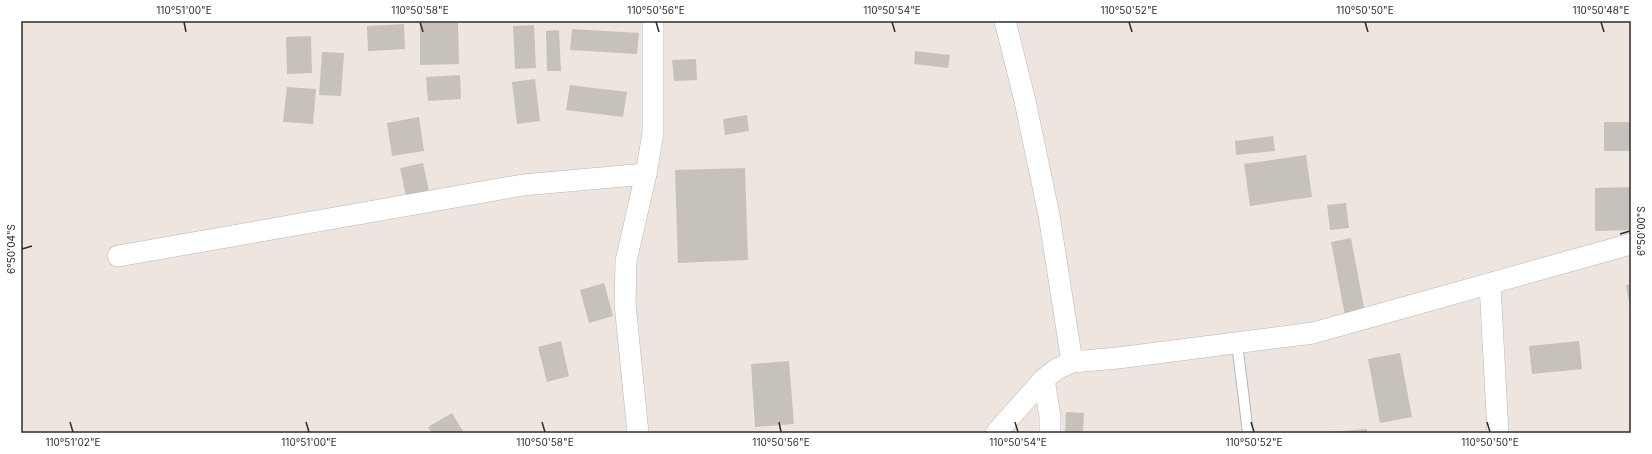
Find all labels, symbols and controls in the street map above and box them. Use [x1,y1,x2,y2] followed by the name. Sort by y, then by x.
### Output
[156,4,212,16] text: 110°51'00"E
[391,4,449,16] text: 110°50'58"E
[627,4,685,16] text: 110°50'56"E
[863,4,921,16] text: 110°50'54"E
[1100,4,1158,16] text: 110°50'52"E
[1336,4,1394,16] text: 110°50'50"E
[1572,4,1630,16] text: 110°50'48"E
[1635,206,1647,256] text: 6°50'00"S
[5,224,17,274] text: 6°50'04"S
[45,436,101,448] text: 110°51'02"E
[281,436,337,448] text: 110°51'00"E
[516,436,574,448] text: 110°50'58"E
[752,436,810,448] text: 110°50'56"E
[989,436,1047,448] text: 110°50'54"E
[1225,436,1283,448] text: 110°50'52"E
[1461,436,1519,448] text: 110°50'50"E

